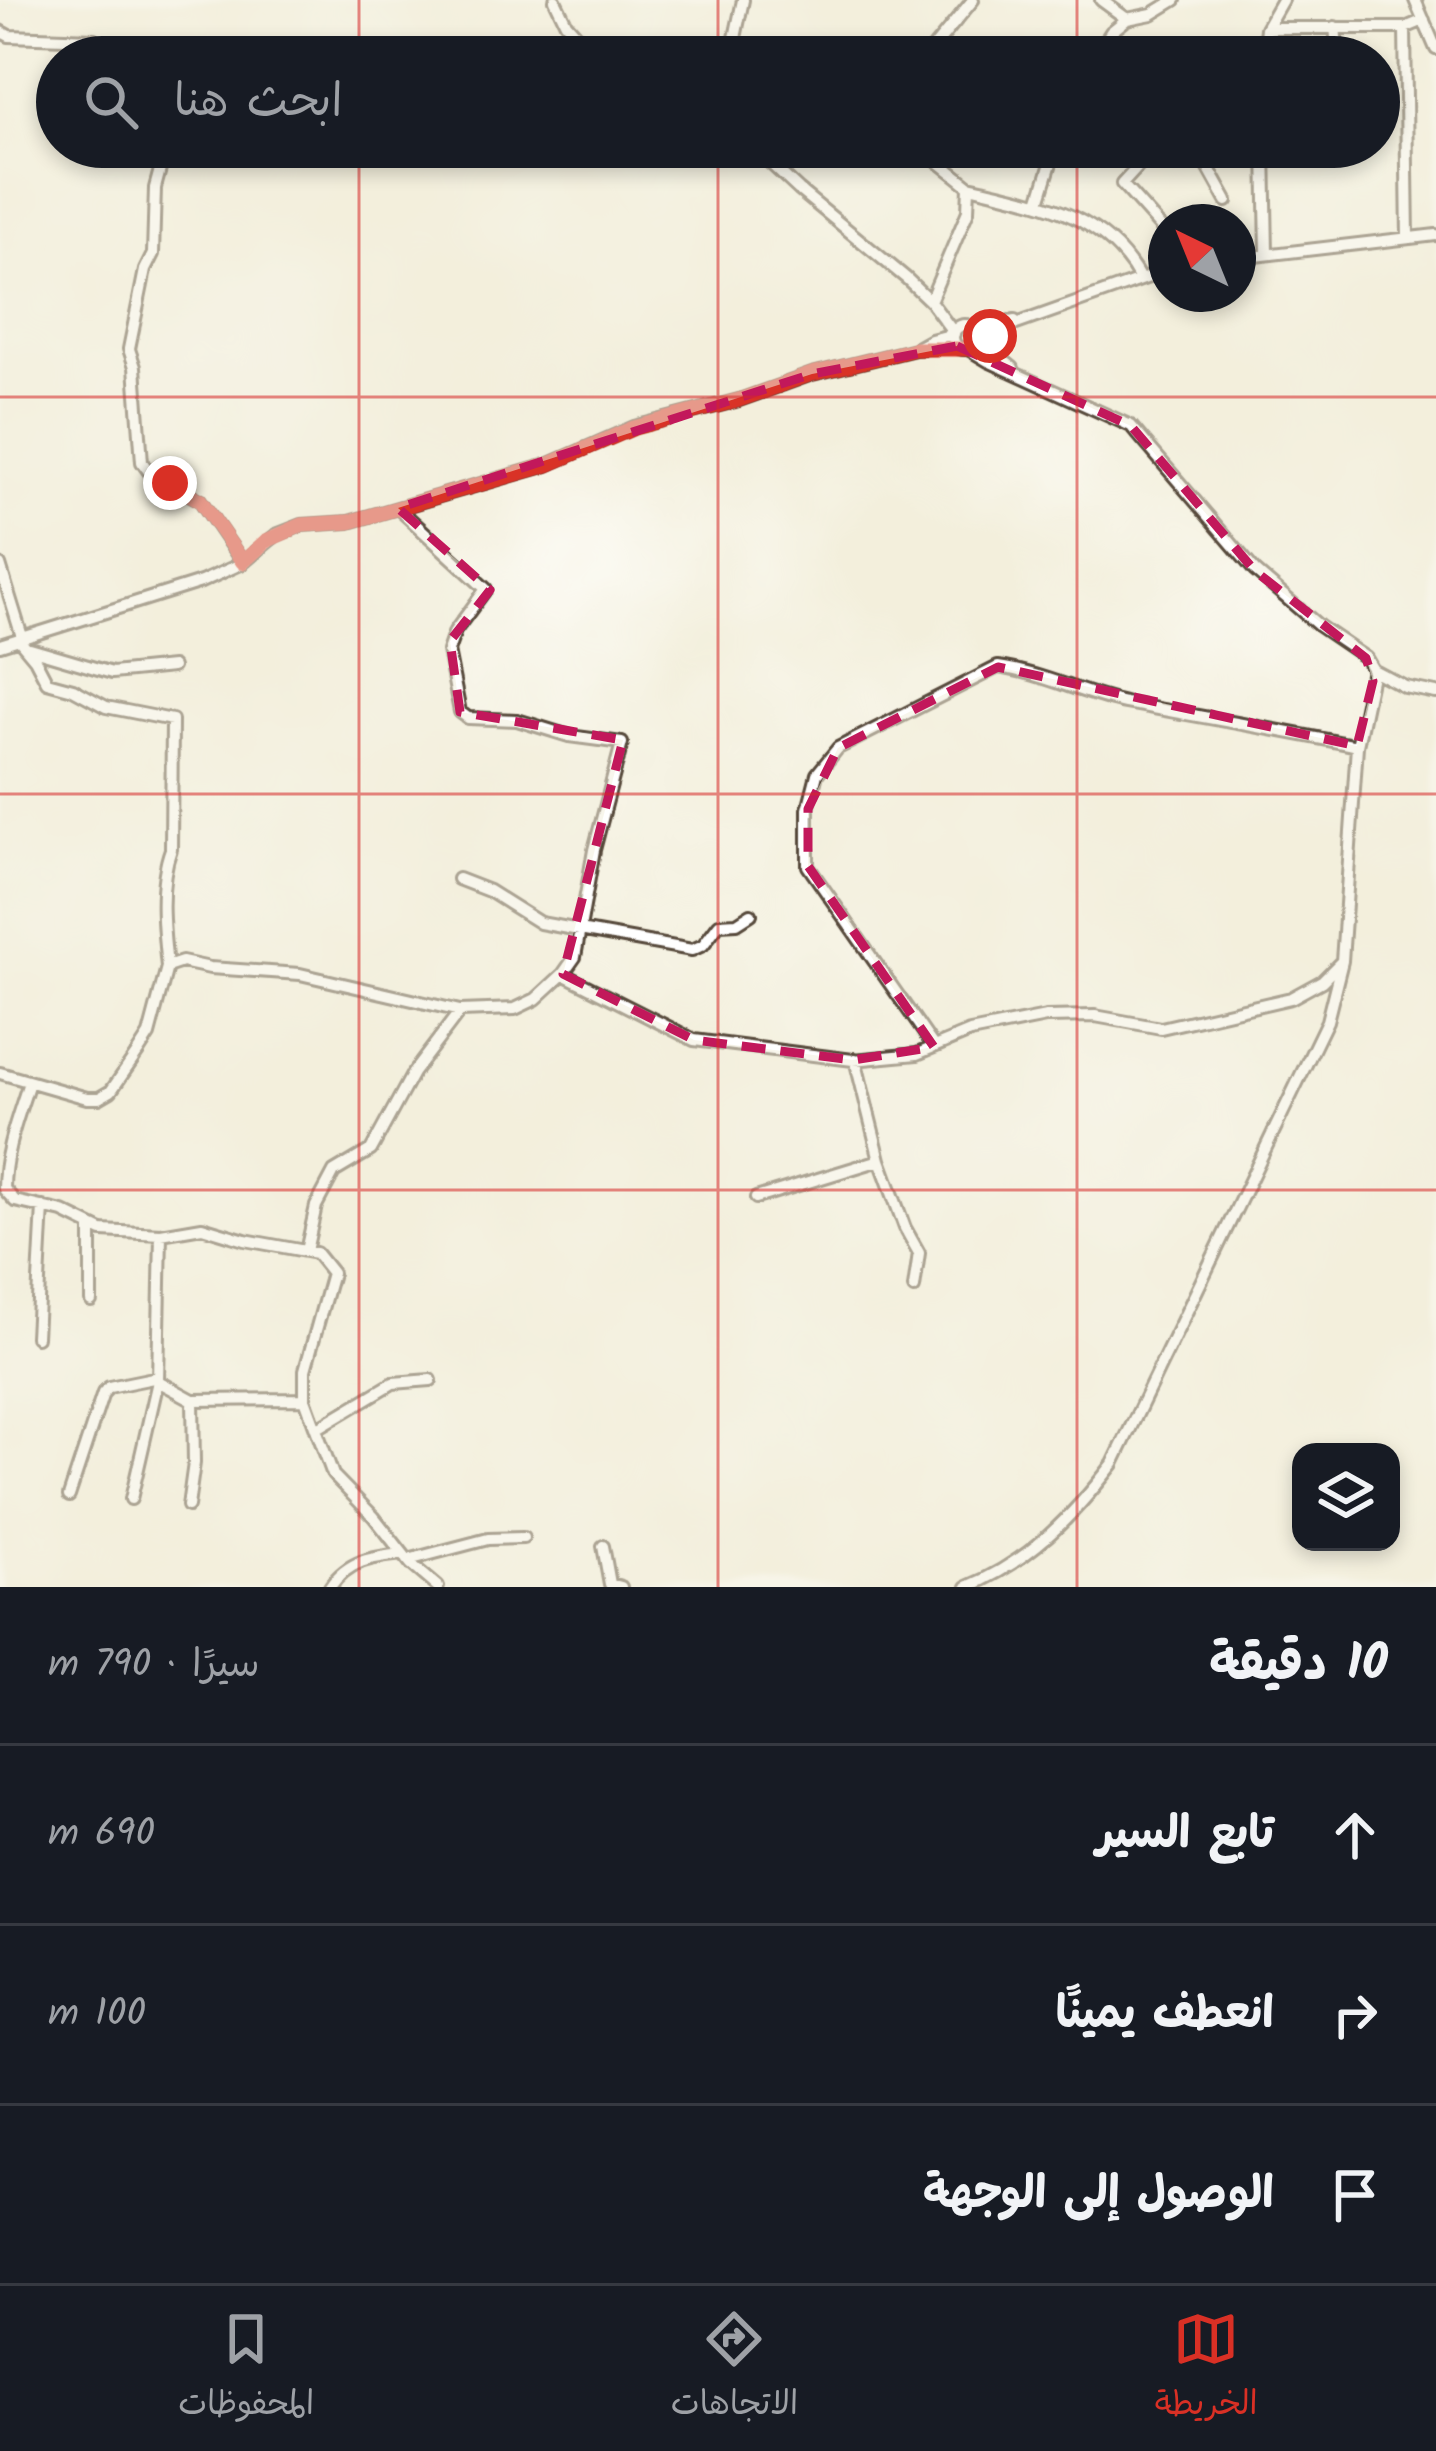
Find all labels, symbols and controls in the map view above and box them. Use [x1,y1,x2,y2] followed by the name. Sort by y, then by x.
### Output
[36,36,1400,168] search box
[174,67,342,139] text: ابحث هنا
[78,69,144,135] icon: search
[1148,204,1256,312] north arrow
[963,309,1017,363] route start
[143,456,197,510] route end
[1292,1443,1400,1551] map controls
[1292,1443,1400,1551] button: layers
[1209,1625,1388,1706] text: 10 دقيقة
[48,1635,260,1697] text: سيرًا · 790 m
[1096,1799,1274,1871] text: تابع السير
[1322,1802,1388,1868] icon: ahead
[48,1804,155,1866] text: 690 m
[1056,1979,1274,2051] text: انعطف يمينًا
[1322,1982,1388,2048] icon: right
[48,1984,146,2046] text: 100 m
[923,2159,1274,2231] text: الوصول إلى الوجهة
[1322,2162,1388,2228] icon: arrive
[178,2306,314,2432] tab: المحفوظات
[671,2306,798,2432] tab: الاتجاهات
[1155,2306,1258,2432] tab: الخريطة

